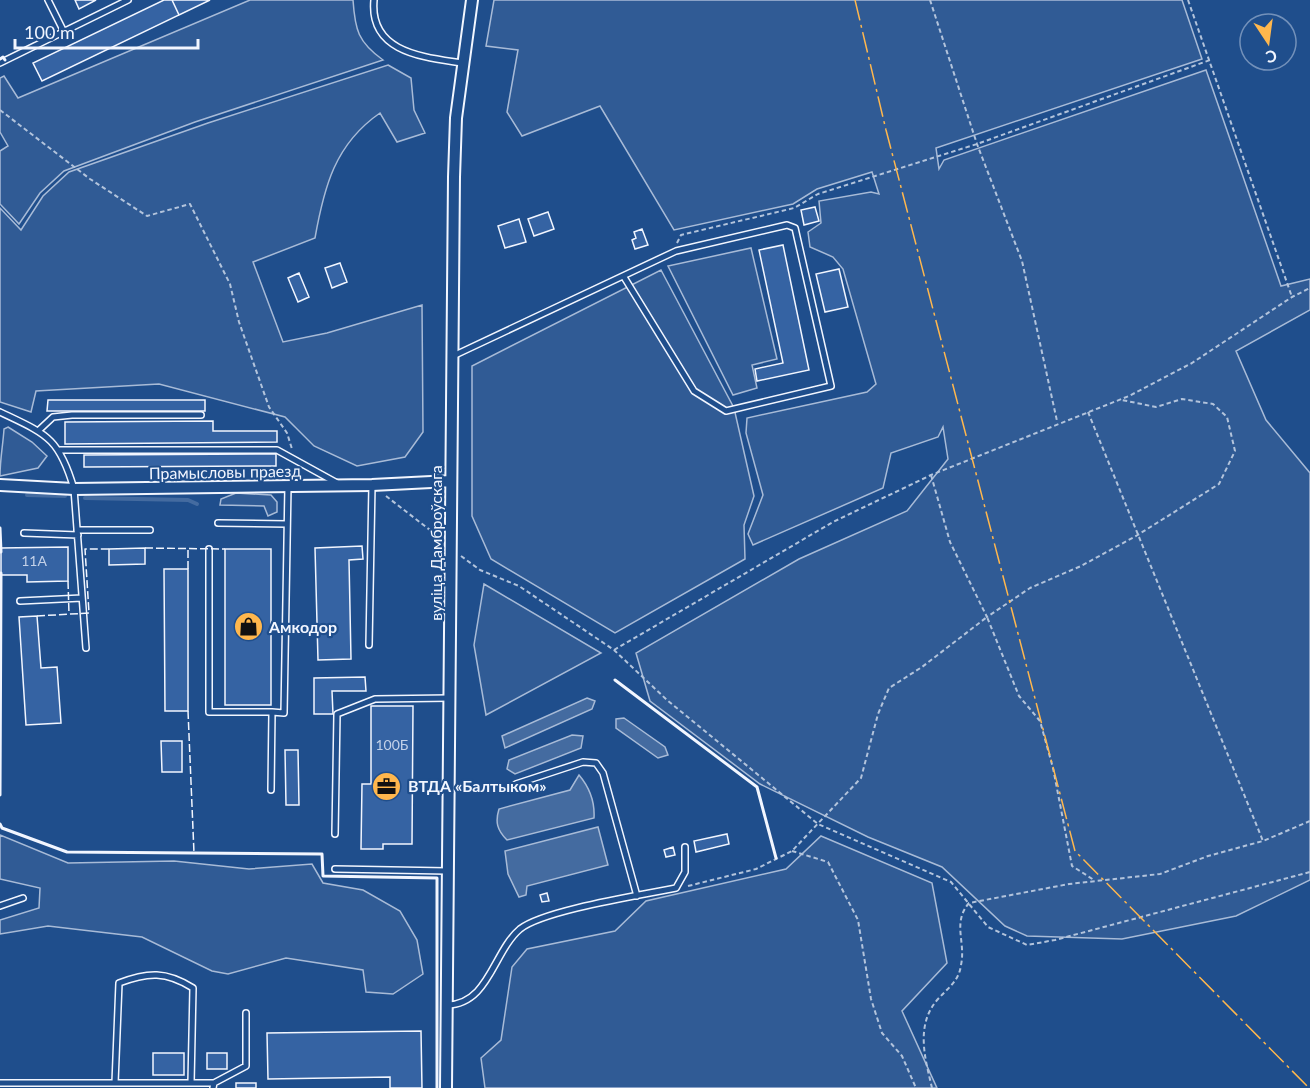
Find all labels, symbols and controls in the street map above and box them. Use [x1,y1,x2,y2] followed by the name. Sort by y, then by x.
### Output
[15,12,198,50] scale bar
[1238,12,1298,72] north arrow
[24,21,75,43] text: 100 m
[1264,47,1279,68] text: С
[149,461,301,482] street label: Прамысловы праезд
[426,465,445,621] street label: вуліца Дамброўскага
[21,552,47,569] house number: 11А
[232,611,264,643] shop icon: Амкодор
[268,617,337,636] place label: Амкодор
[375,736,409,753] house number: 100Б
[371,770,403,802] office icon: ВТДА «Балтыком»
[408,776,546,795] place label: ВТДА «Балтыком»

